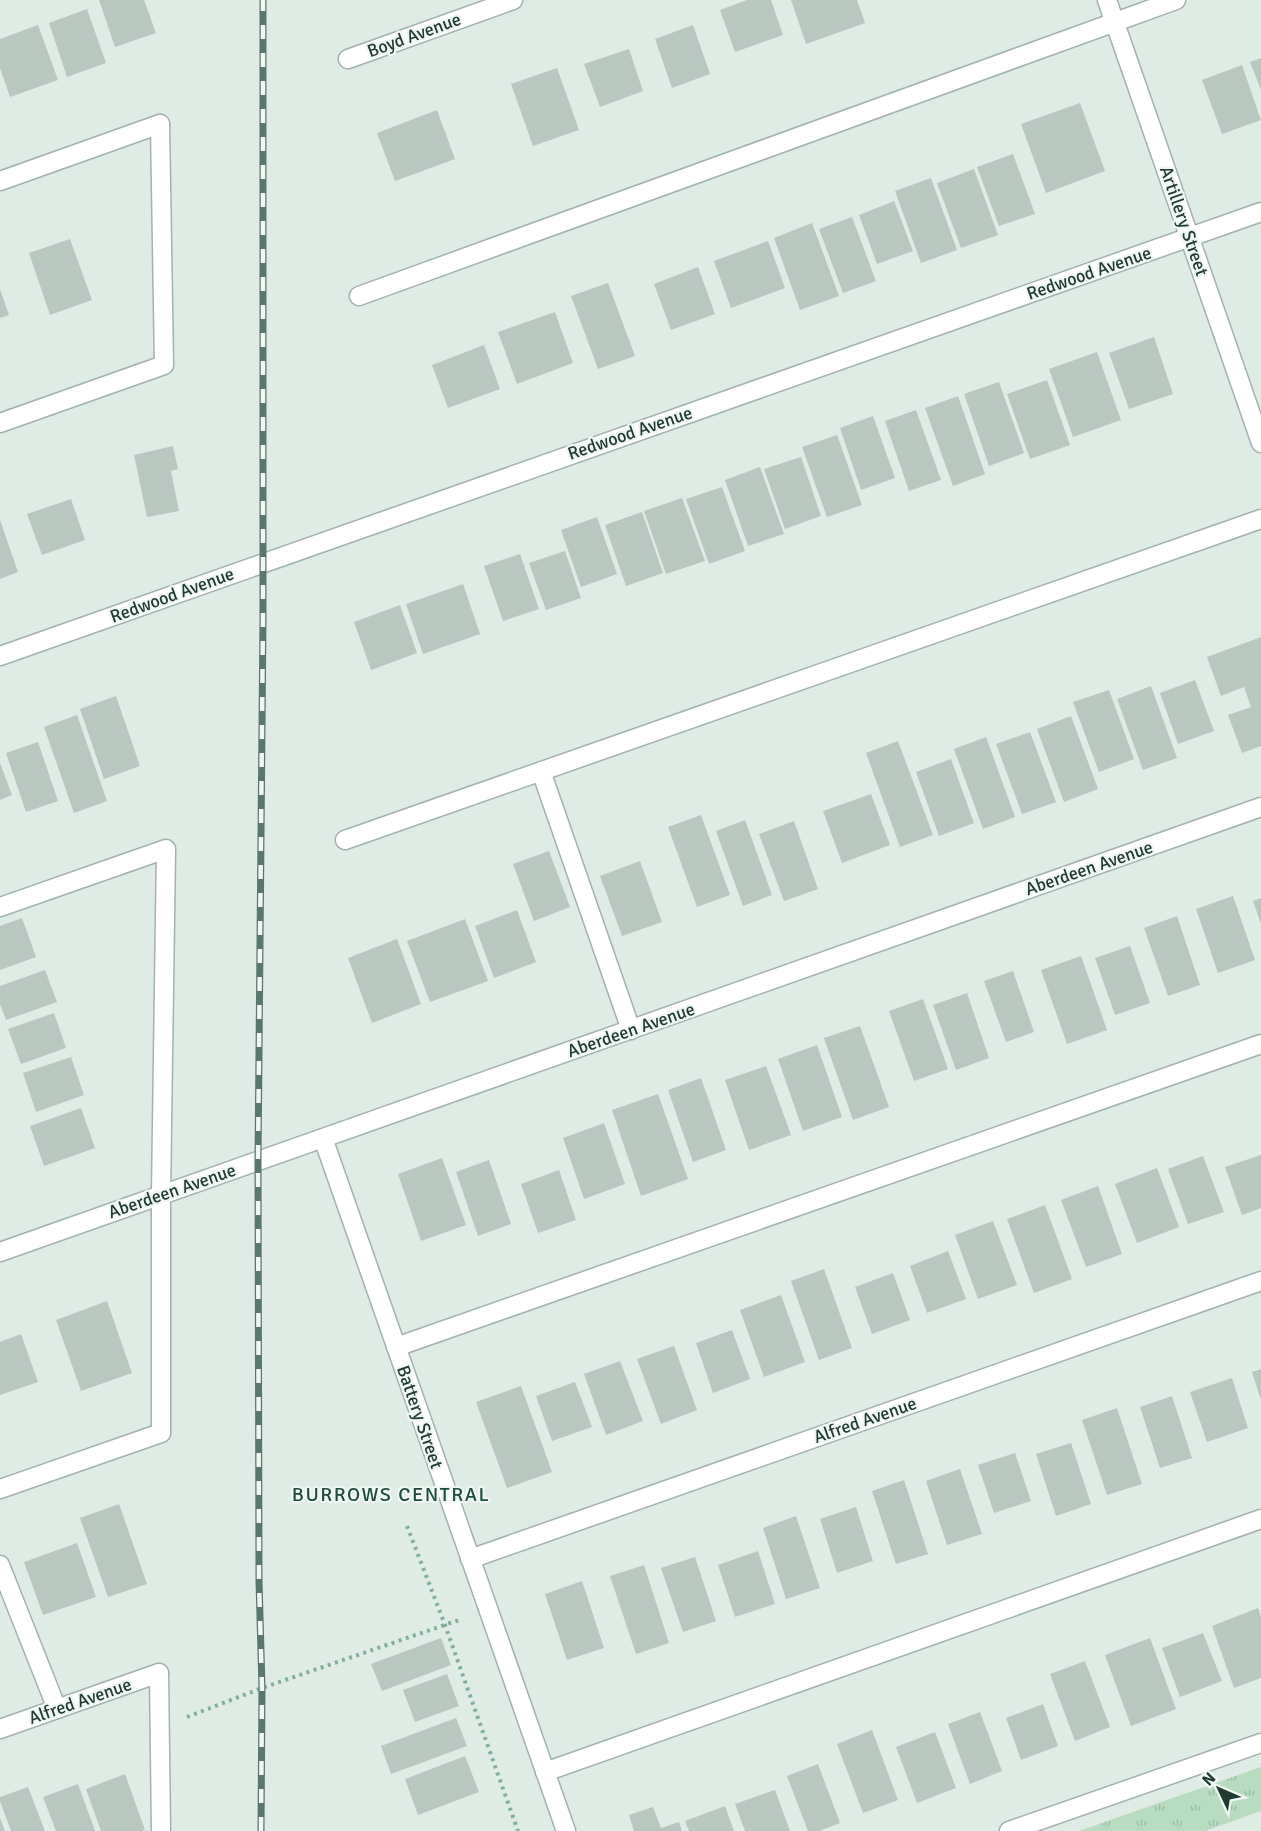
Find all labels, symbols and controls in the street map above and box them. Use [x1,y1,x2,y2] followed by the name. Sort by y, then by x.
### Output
[364,8,464,62] street label: Boyd Avenue
[1155,163,1213,279] street label: Artillery Street
[1024,241,1154,305] street label: Redwood Avenue
[565,401,695,465] street label: Redwood Avenue
[107,562,237,628] street label: Redwood Avenue
[1022,836,1156,900] street label: Aberdeen Avenue
[564,998,698,1062] street label: Aberdeen Avenue
[105,1159,239,1223] street label: Aberdeen Avenue
[392,1363,448,1471] street label: Battery Street
[811,1392,919,1448] street label: Alfred Avenue
[292,1482,490,1507] district label: BURROWS CENTRAL
[26,1673,134,1729] street label: Alfred Avenue
[1189,1759,1249,1819] north arrow
[1198,1768,1220,1790] text: N

